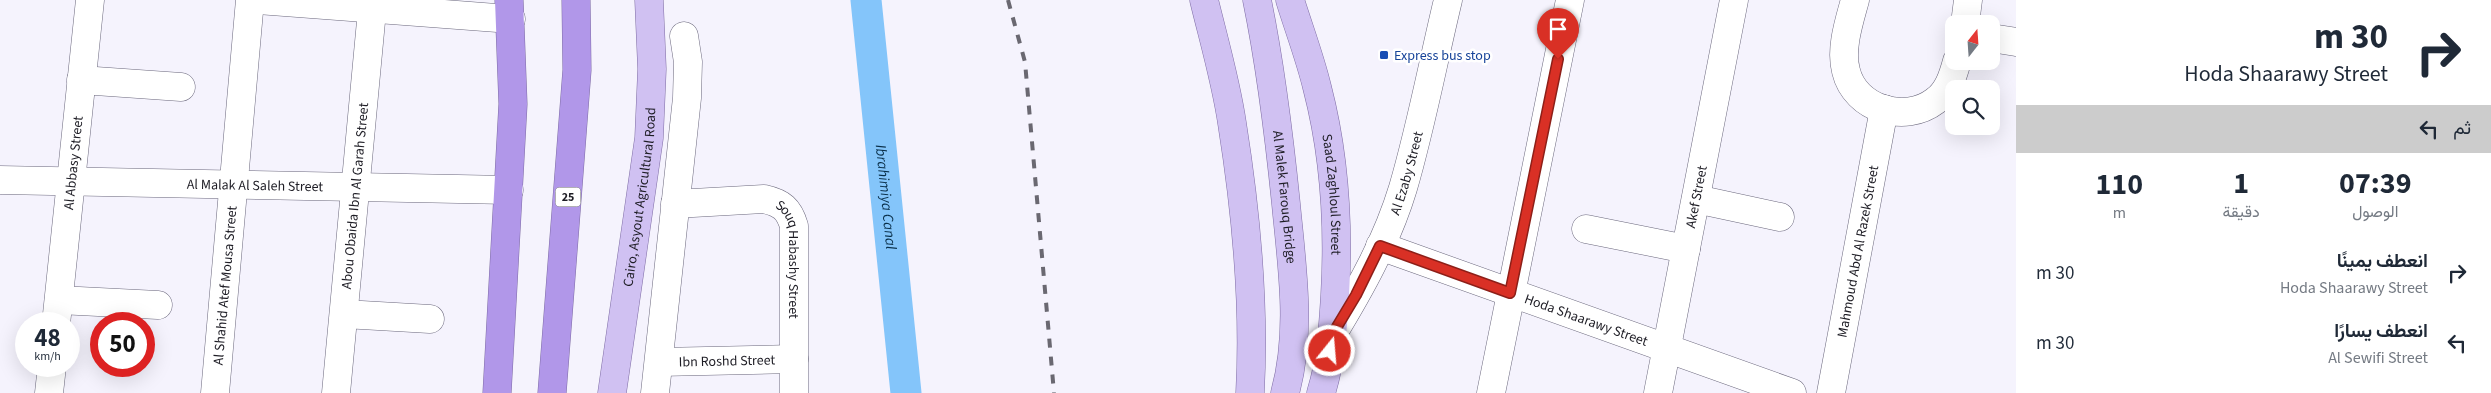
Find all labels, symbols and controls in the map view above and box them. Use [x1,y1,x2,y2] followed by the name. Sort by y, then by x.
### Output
[1537,8,1579,59] pin
[2314,12,2388,62] text: 30 m
[1544,15,1572,43] icon: arrive
[1945,15,2000,70] north arrow
[1945,15,2000,135] map controls
[2406,20,2471,85] icon: right
[1394,46,1491,66] place label: Express bus stop
[1378,49,1390,61] marker: Express bus stop
[2184,58,2388,90] text: Hoda Shaarawy Street
[1945,80,2000,135] button: search
[337,102,374,290] street label: Abou Obaida Ibn Al Garah Street
[619,107,661,288] street label: Cairo, Asyout Agricultural Road
[59,115,89,211] street label: Al Abbasy Street
[2415,115,2443,143] icon: left
[2453,115,2471,142] text: ثم
[1267,129,1301,264] street label: Al Malek Farouq Bridge
[1386,129,1429,218] street label: Al Ezaby Street
[1316,133,1345,255] street label: Saad Zaghloul Street
[870,143,901,251] water label: Ibrahimiya Canal
[2233,162,2249,205] text: 1
[2339,162,2411,205] text: 07:39
[2096,163,2143,206] text: 110
[1681,164,1713,230] street label: Akef Street
[1833,164,1884,339] street label: Mahmoud Abd Al Razek Street
[187,175,324,197] street label: Al Malak Al Saleh Street
[556,188,580,206] road number: 25
[771,196,803,319] street label: Souq Habashy Street
[2223,201,2260,223] text: دقيقة
[2352,201,2398,223] text: الوصول
[2113,202,2126,224] text: m
[209,205,243,366] street label: Al Shahid Atef Mousa Street
[2337,248,2428,275] text: انعطف يمينًا
[2443,259,2471,287] icon: right
[2036,260,2074,287] text: 30 m
[2280,277,2428,299] text: Hoda Shaarawy Street
[1521,289,1651,352] street label: Hoda Shaarawy Street
[90,312,155,377] speed limit sign: 50
[2334,318,2428,345] text: انعطف يسارًا
[34,320,61,356] text: 48
[1303,324,1355,376] position arrow
[2443,329,2471,357] icon: left
[2036,330,2074,357] text: 30 m
[2328,347,2428,369] text: Al Sewifi Street
[34,348,61,365] text: km/h
[679,350,776,373] street label: Ibn Roshd Street

